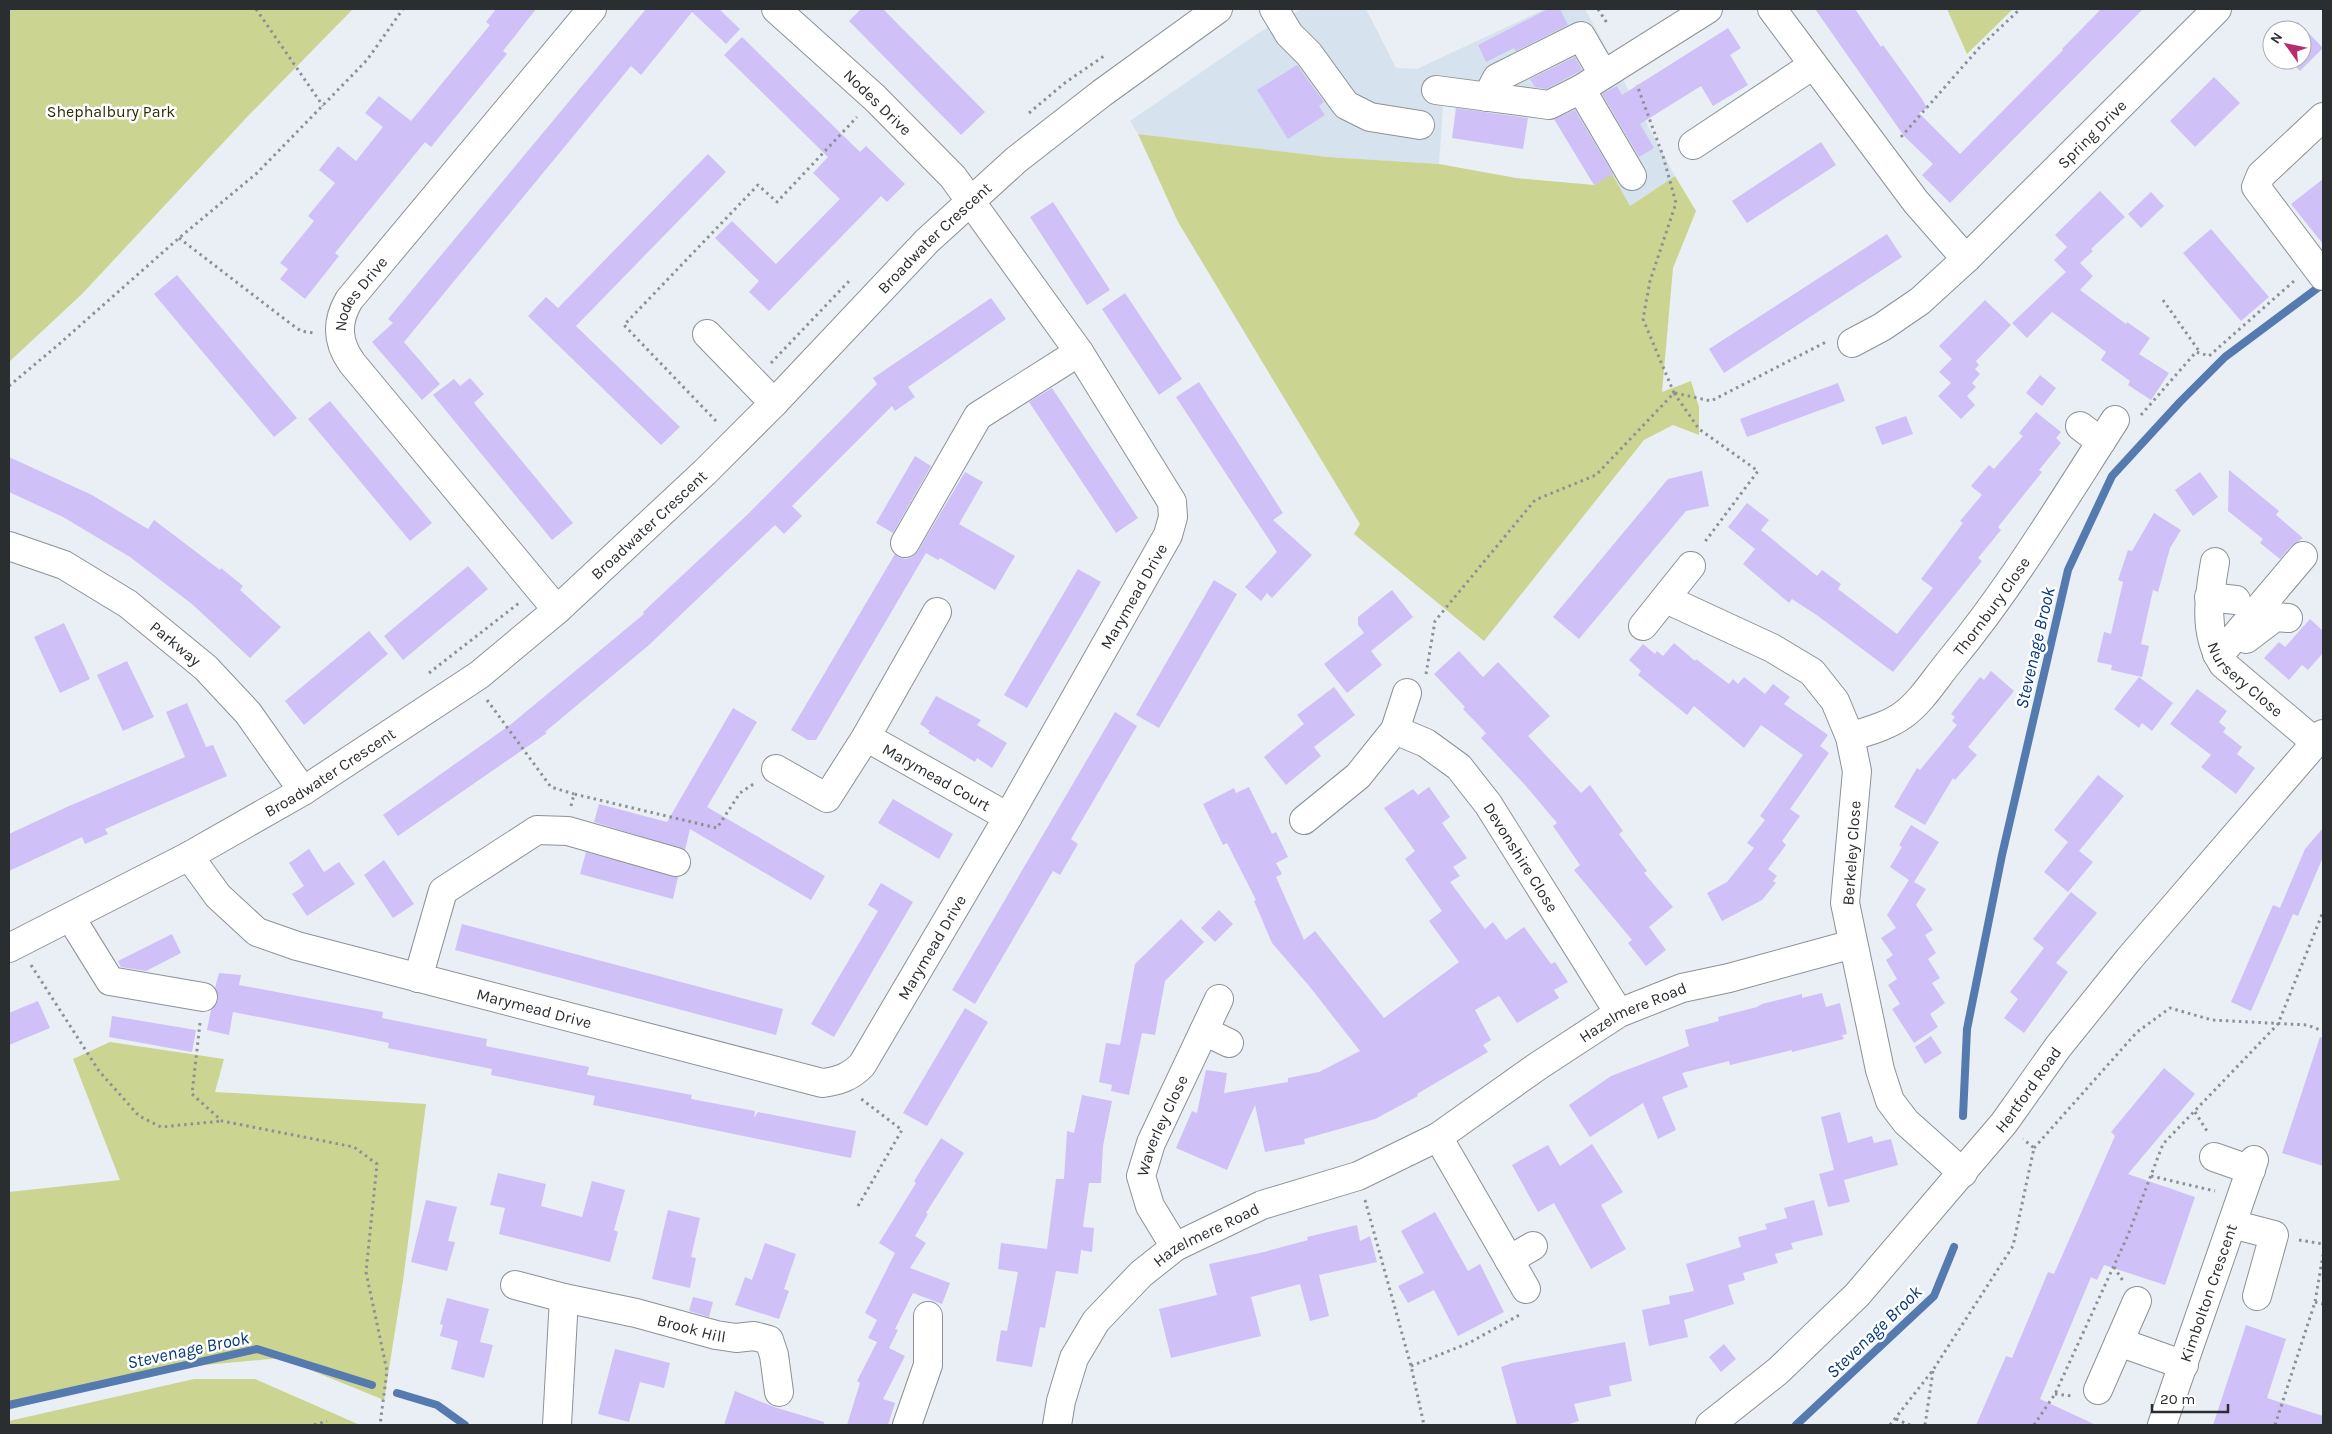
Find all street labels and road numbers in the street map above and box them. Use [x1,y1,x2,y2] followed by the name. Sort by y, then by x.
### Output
[840,65,916,139] street label: Nodes Drive
[2054,96,2130,173] street label: Spring Drive
[874,178,995,297] street label: Broadwater Crescent
[331,253,391,332] street label: Nodes Drive
[587,466,711,584] street label: Broadwater Crescent
[1096,540,1171,653] street label: Marymead Drive
[1949,553,2034,660] street label: Thornbury Close
[146,617,205,670] street label: Parkway
[2204,639,2287,721] street label: Nursery Close
[261,724,399,821] street label: Broadwater Crescent
[879,739,994,815] street label: Marymead Court
[1479,799,1562,916] street label: Devonshire Close
[1838,800,1865,906] street label: Berkeley Close
[894,892,970,1003] street label: Marymead Drive
[1576,978,1689,1047] street label: Hazelmere Road
[474,984,594,1033] street label: Marymead Drive
[1991,1043,2065,1136] street label: Hertford Road
[1133,1072,1192,1178] street label: Waverley Close
[1149,1199,1262,1271] street label: Hazelmere Road
[2176,1221,2241,1364] street label: Kimbolton Crescent
[655,1310,727,1346] street label: Brook Hill

